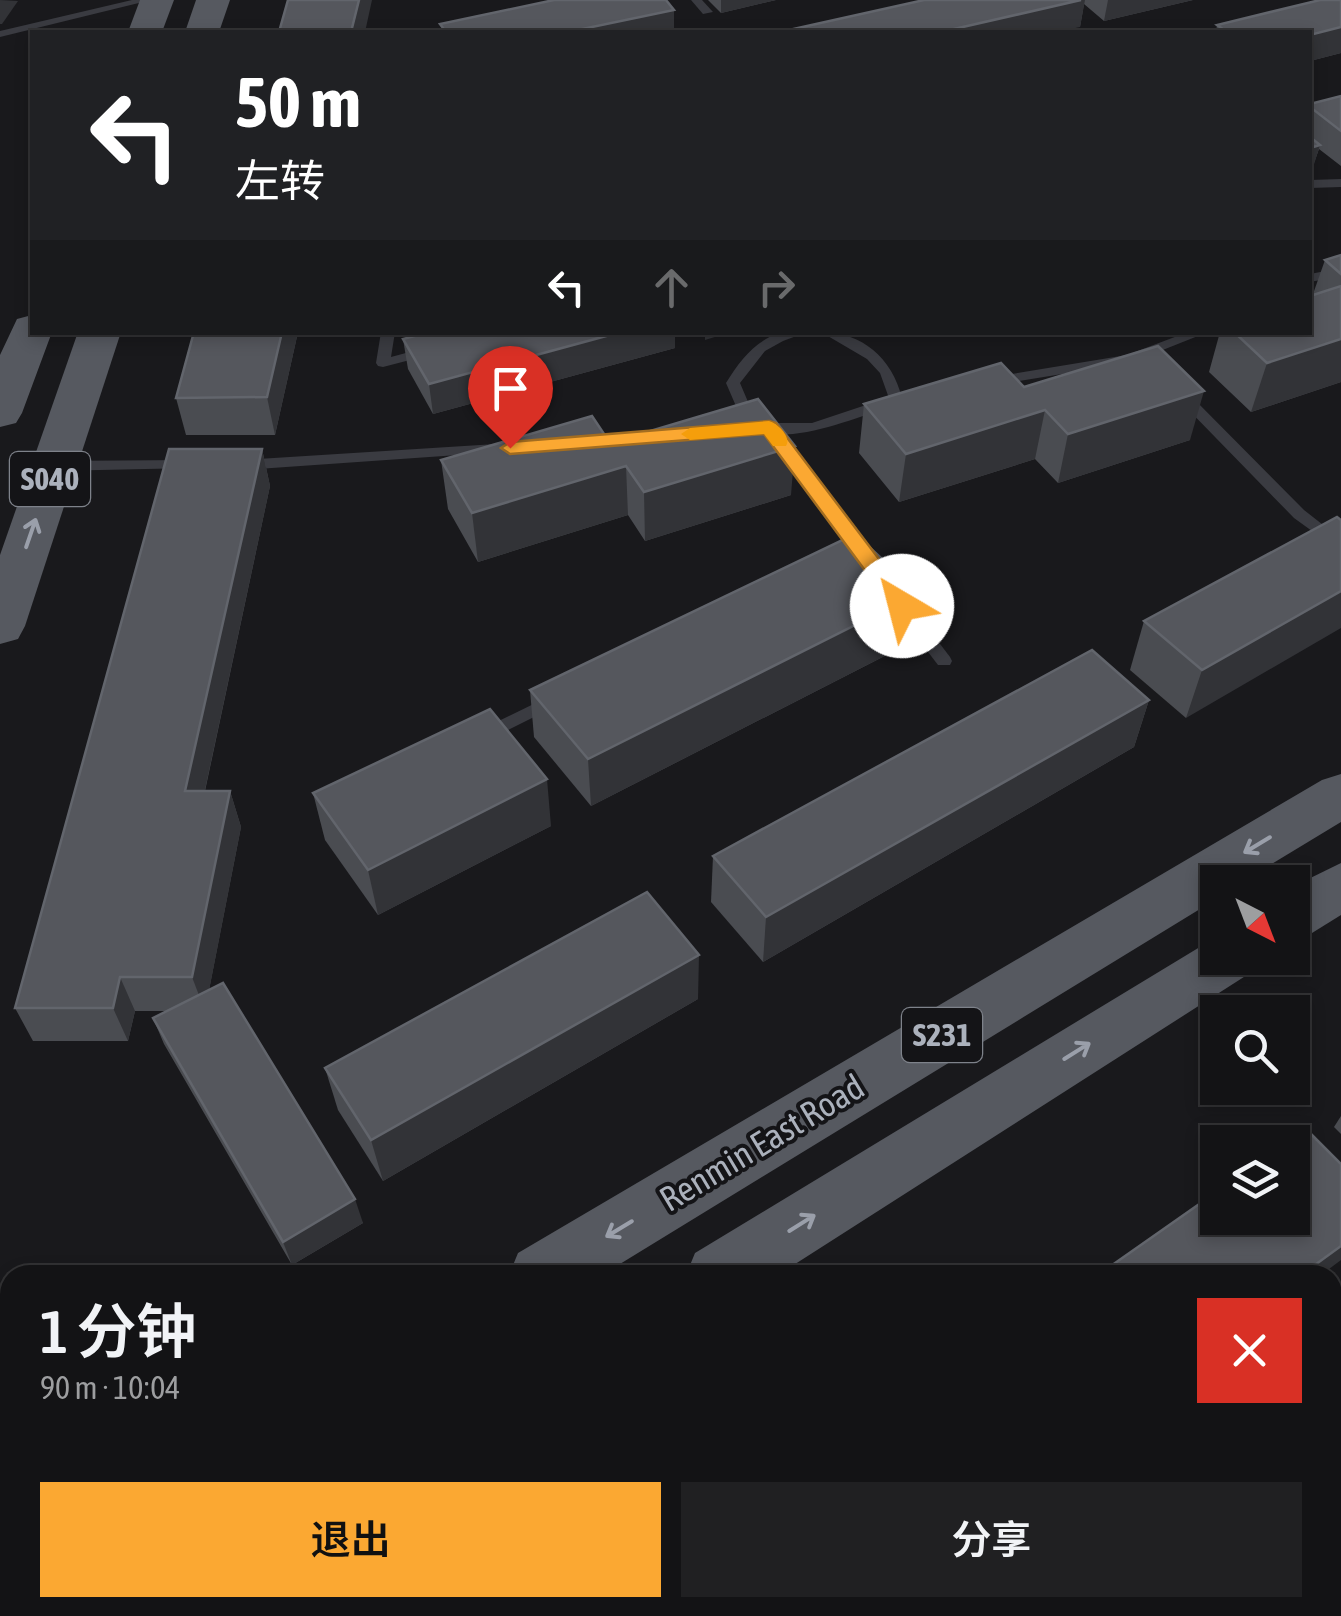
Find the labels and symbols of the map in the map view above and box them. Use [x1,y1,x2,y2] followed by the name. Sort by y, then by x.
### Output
[468,346,553,449] pin
[10,452,90,506] road number: S040
[24,518,42,550] one-way arrow
[850,554,954,658] position arrow
[1243,835,1272,855] one-way arrow
[1200,865,1310,975] north arrow
[902,1008,982,1062] road number: S231
[1062,1040,1091,1061] one-way arrow
[652,1066,871,1219] street label: Renmin East Road
[787,1213,816,1234] one-way arrow
[605,1219,634,1239] one-way arrow

